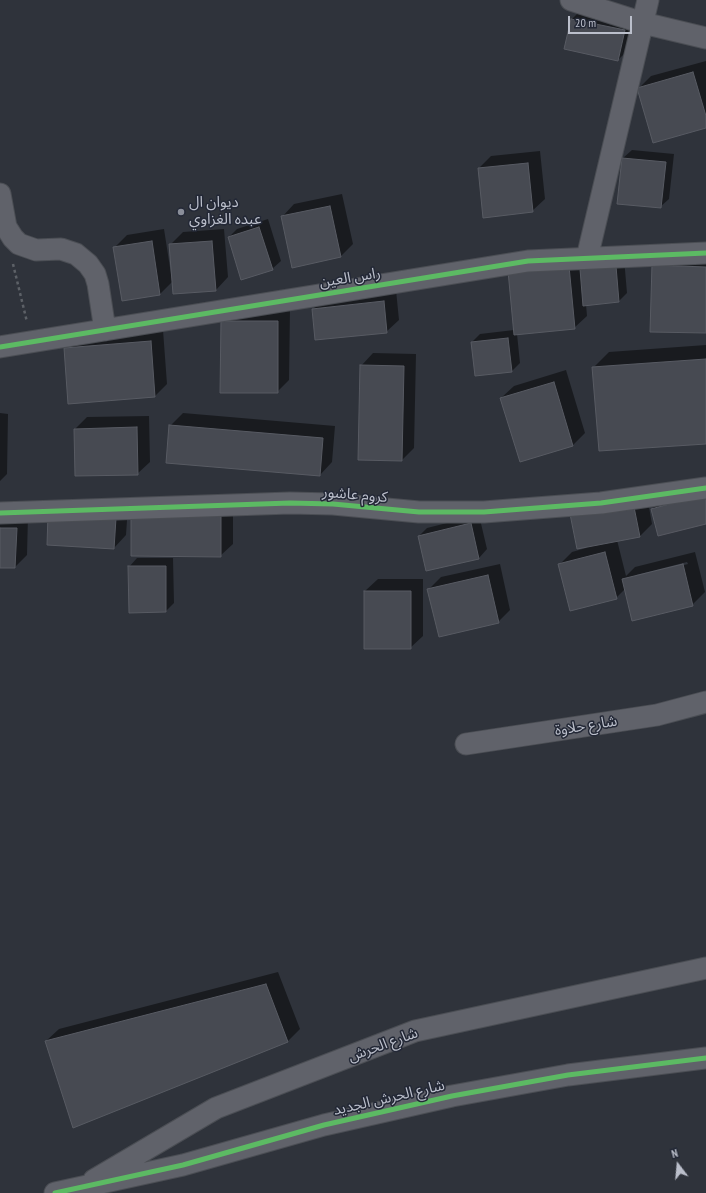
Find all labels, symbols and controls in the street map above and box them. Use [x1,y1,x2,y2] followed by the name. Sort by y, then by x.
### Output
[570,8,634,34] scale bar
[575,15,596,30] text: 20 m
[189,194,261,229] place label: ديوان ال عبده الغزاوي
[176,207,186,217] marker: ديوان ال عبده الغزاوي
[318,264,382,292] street label: راس العين
[322,483,388,507] street label: كروم عاشور
[553,712,619,740] street label: شارع حلاوة
[346,1024,420,1066] street label: شارع الحرش
[332,1076,446,1120] street label: شارع الحرش الجديد
[658,1145,698,1185] north arrow
[670,1146,679,1161] text: N

